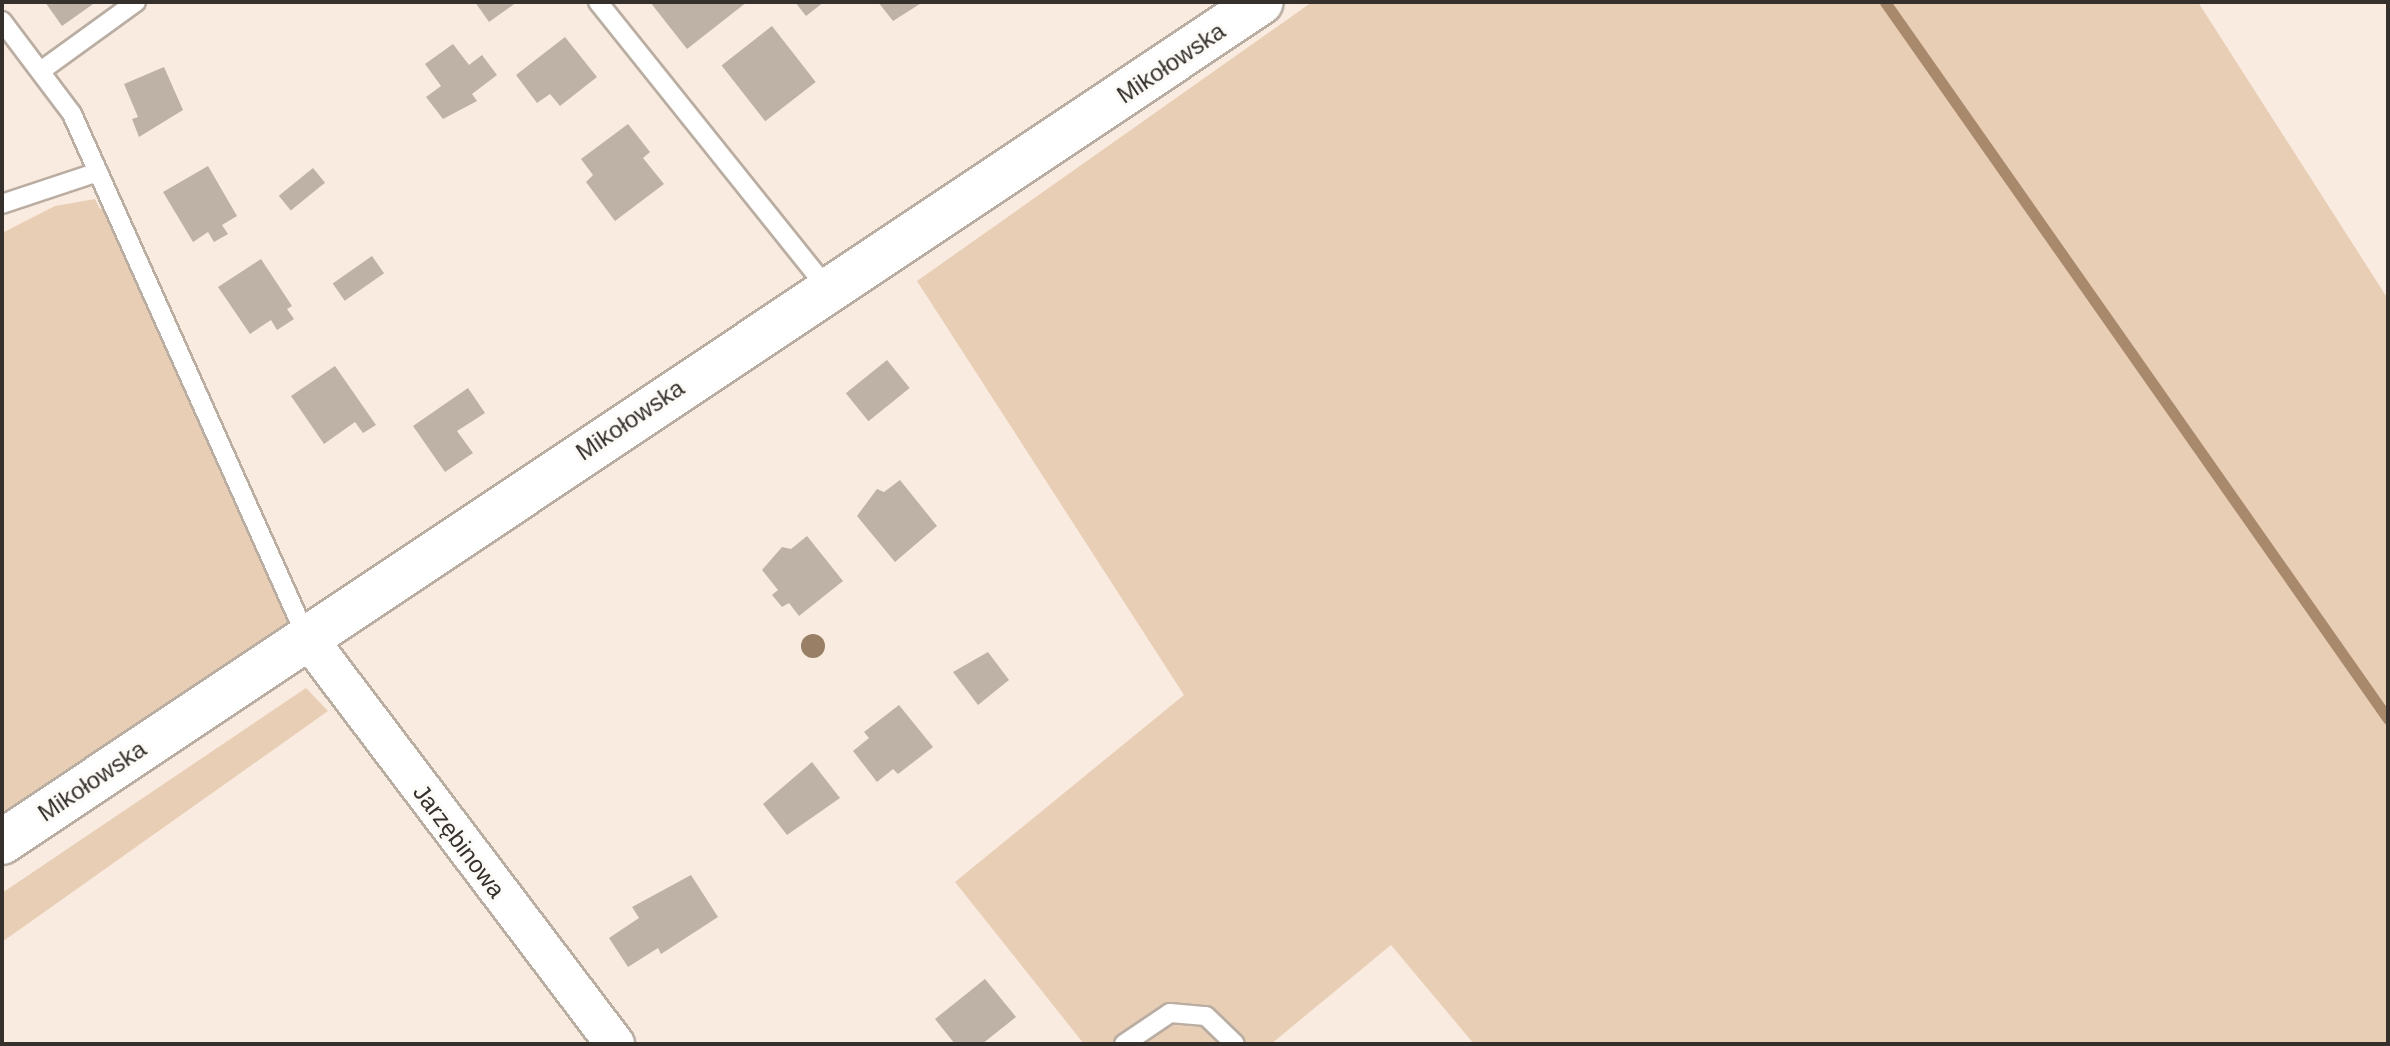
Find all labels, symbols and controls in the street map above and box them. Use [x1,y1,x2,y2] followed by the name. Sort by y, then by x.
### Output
[1112,16,1230,110] street label: Mikołowska
[571,373,689,467] street label: Mikołowska
[33,734,151,828] street label: Mikołowska
[407,779,511,903] street label: Jarzębinowa

